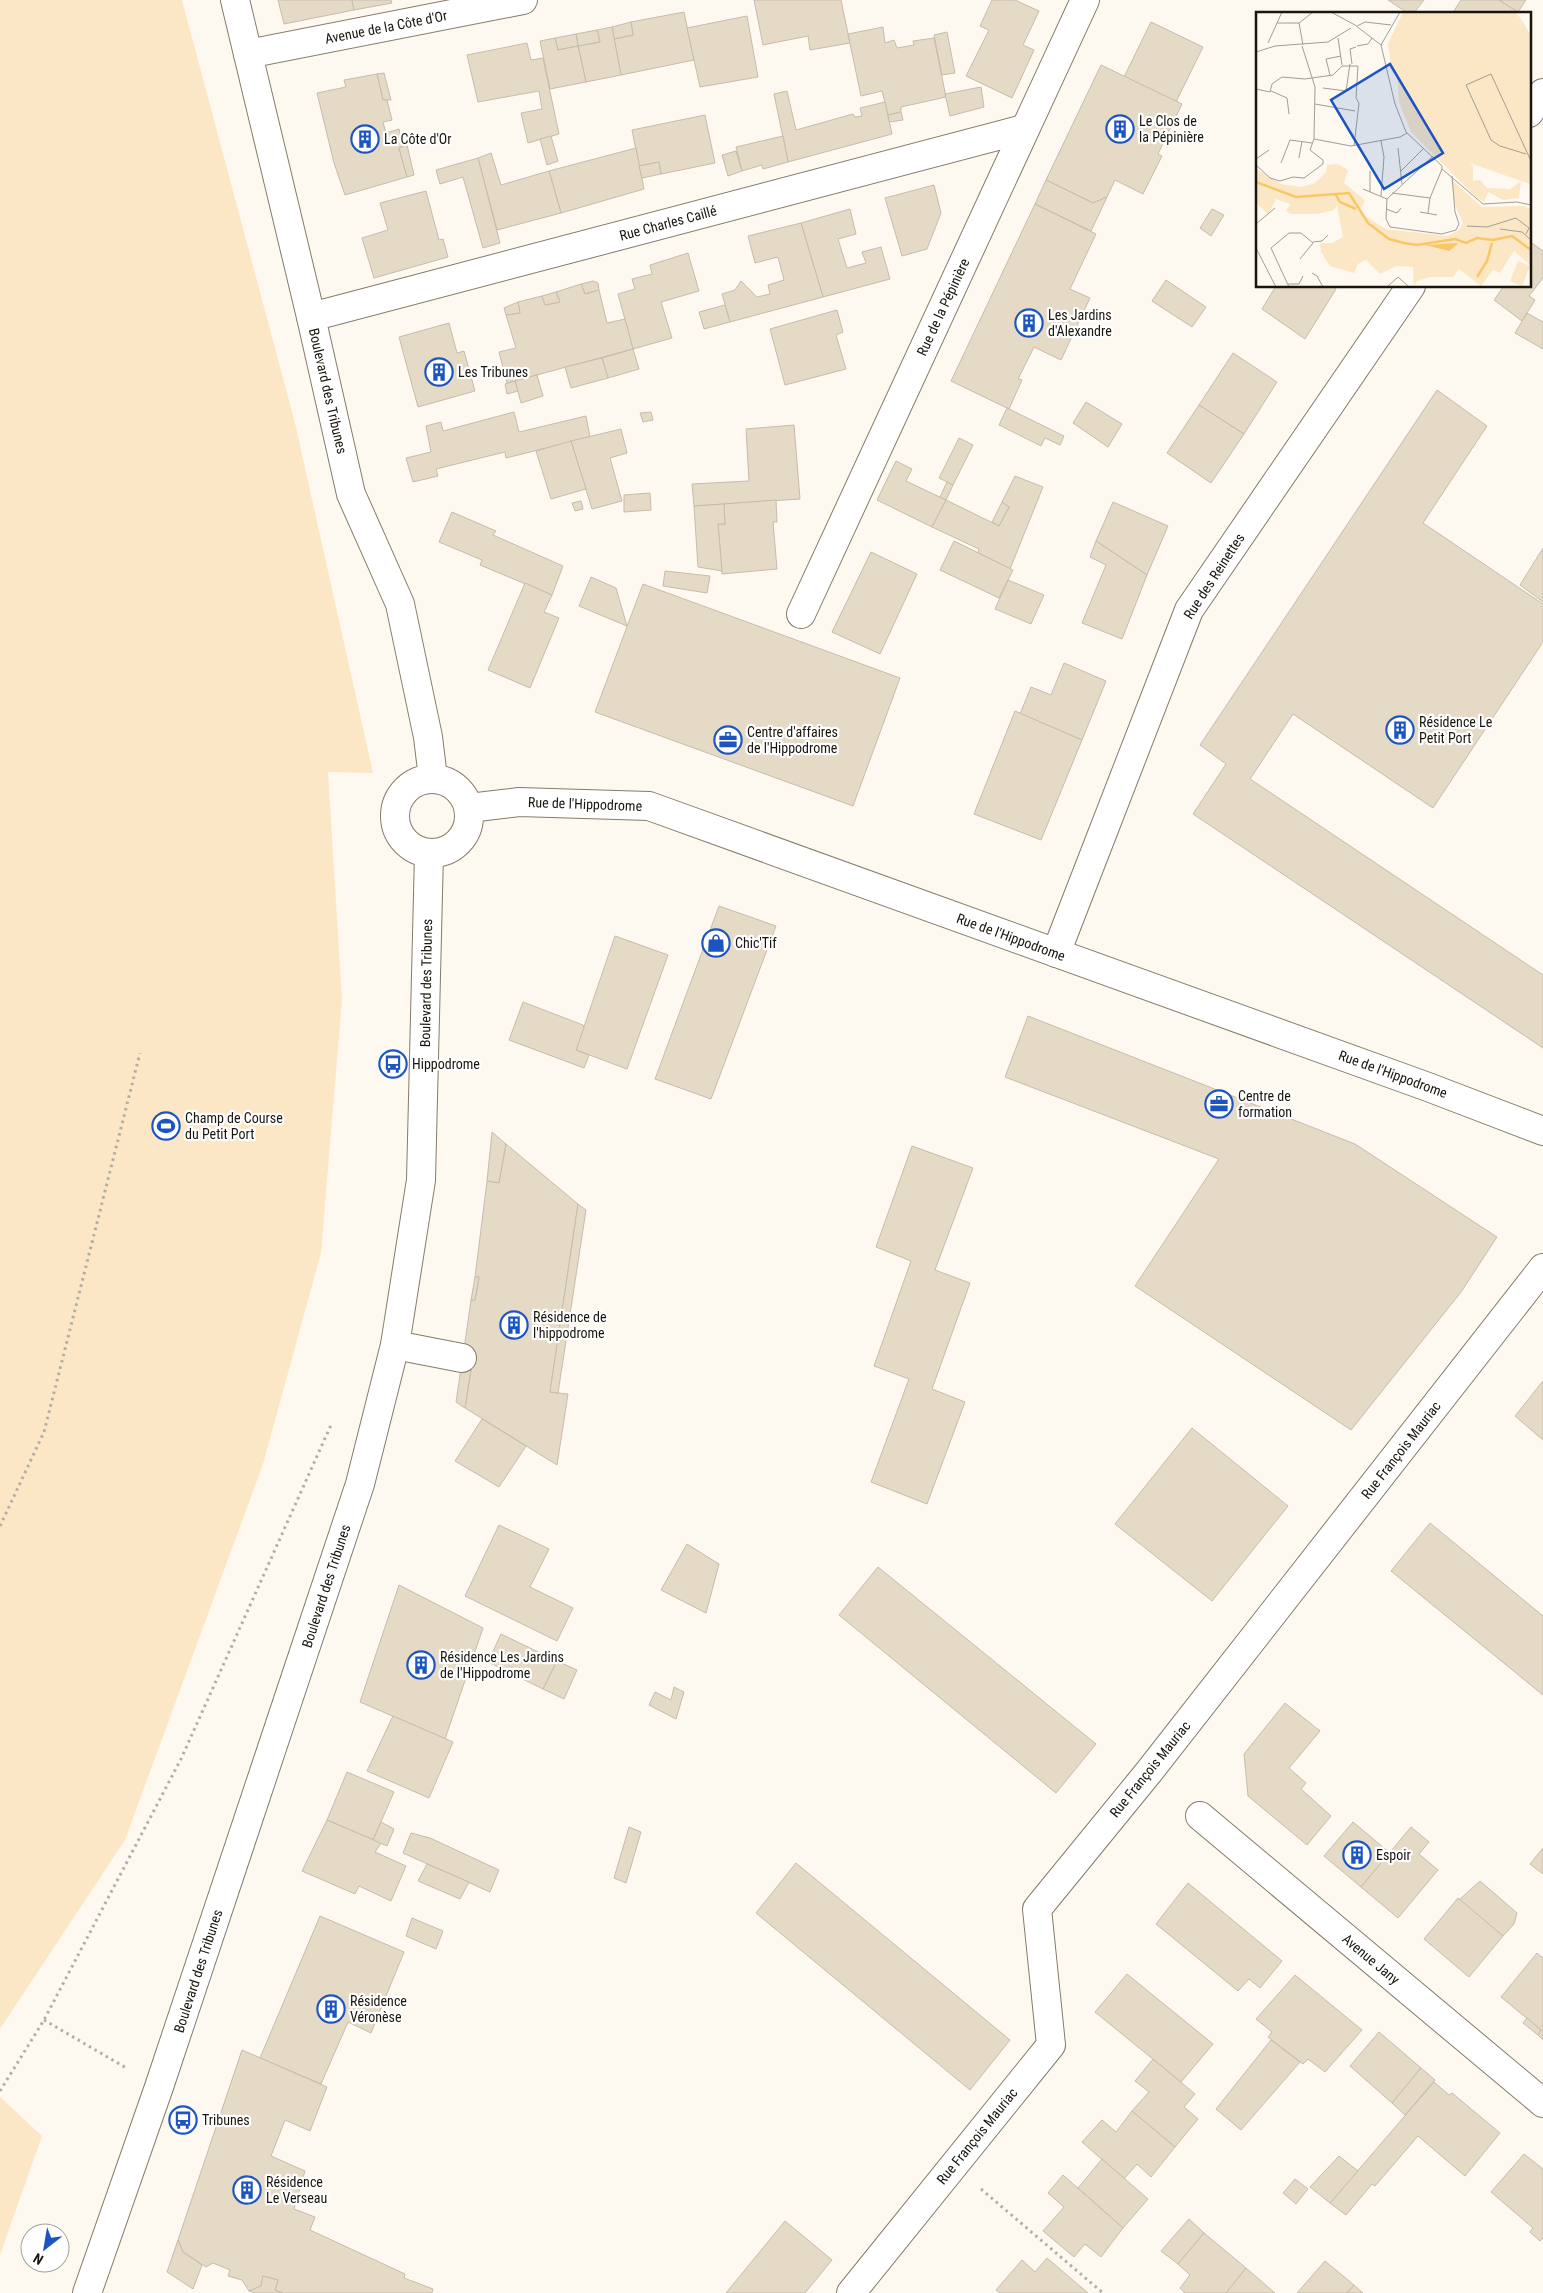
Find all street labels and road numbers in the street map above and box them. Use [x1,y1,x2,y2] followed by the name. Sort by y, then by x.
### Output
[323,7,449,47] street label: Avenue de la Côte d'Or
[618,202,719,244] street label: Rue Charles Caillé
[913,255,973,358] street label: Rue de la Pépinière
[306,327,350,455] street label: Boulevard des Tribunes
[1180,530,1248,622] street label: Rue des Reinettes
[528,794,643,814] street label: Rue de l'Hippodrome
[955,910,1068,964] street label: Rue de l'Hippodrome
[417,919,435,1047] street label: Boulevard des Tribunes
[1337,1047,1450,1101] street label: Rue de l'Hippodrome
[1358,1398,1444,1502] street label: Rue François Mauriac
[299,1522,353,1650] street label: Boulevard des Tribunes
[1106,1718,1194,1820] street label: Rue François Mauriac
[171,1907,225,2035] street label: Boulevard des Tribunes
[1339,1930,1403,1988] street label: Avenue Jany
[933,2085,1021,2187] street label: Rue François Mauriac

